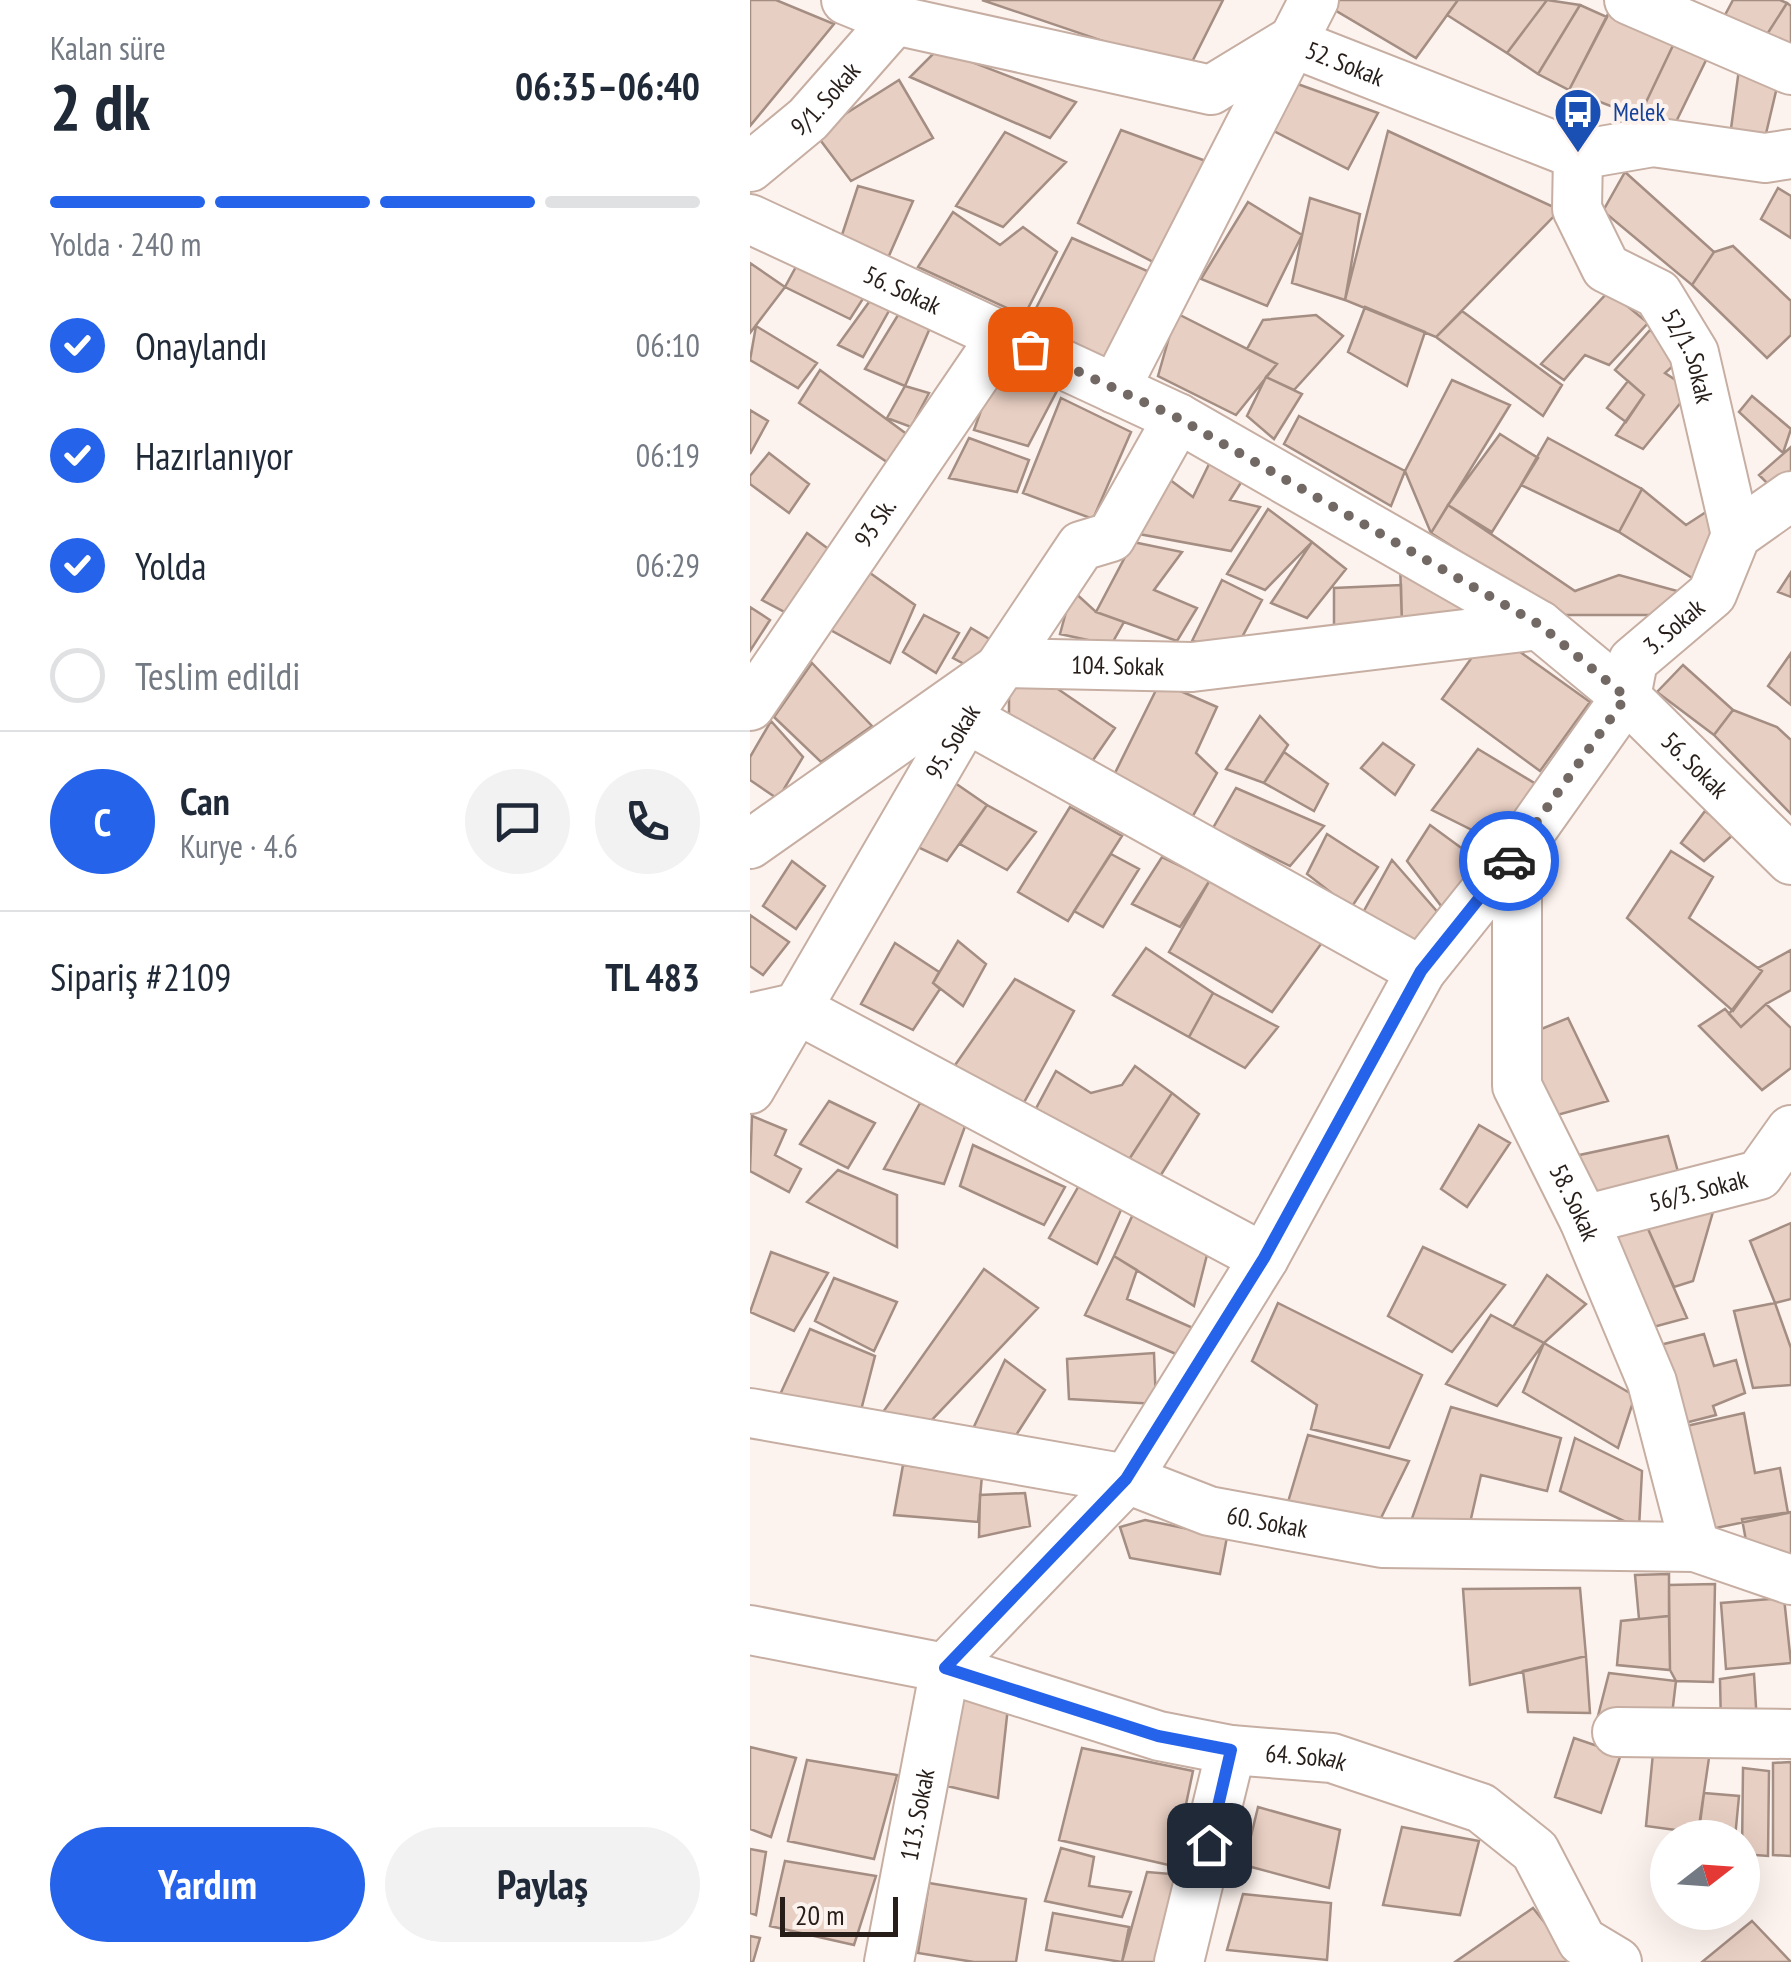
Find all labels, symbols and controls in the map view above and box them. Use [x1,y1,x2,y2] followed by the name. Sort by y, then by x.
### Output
[50,27,166,69] text: Kalan süre
[1301,34,1389,93] street label: 52. Sokak
[784,55,867,143] street label: 9/1. Sokak
[515,61,700,110] text: 06:35–06:40
[50,64,150,148] text: 2 dk
[1552,86,1604,154] bus stop icon: Melek
[1613,96,1665,128] place label: Melek
[50,223,201,265] text: Yolda · 240 m
[859,258,946,322] street label: 56. Sokak
[1655,303,1721,407] street label: 52/1. Sokak
[988,307,1073,392] pin
[50,318,105,373] icon: check
[135,321,267,370] text: Onaylandı
[1003,322,1058,377] icon: bag
[636,324,700,366] text: 06:10
[50,428,105,483] icon: check
[135,431,293,480] text: Hazırlanıyor
[636,434,700,476] text: 06:19
[847,492,903,553] street label: 93 Sk.
[50,538,105,593] icon: check
[135,541,206,590] text: Yolda
[636,544,700,586] text: 06:29
[1637,591,1711,661] street label: 3. Sokak
[1071,648,1165,682] street label: 104. Sokak
[135,651,300,700] text: Teslim edildi
[918,698,987,785] street label: 95. Sokak
[1655,725,1735,805] street label: 56. Sokak
[465,769,570,874] button: chat
[595,769,700,874] button: phone
[180,776,230,825] text: Can
[94,797,111,846] text: C
[1459,811,1559,911] courier
[180,825,298,867] text: Kurye · 4.6
[1482,834,1537,889] icon: car
[50,952,231,1001] text: Sipariş #2109
[605,952,700,1001] text: TL 483
[1543,1159,1607,1246] street label: 58. Sokak
[1646,1163,1751,1219] street label: 56/3. Sokak
[1224,1499,1311,1545] street label: 60. Sokak
[1264,1737,1352,1778] street label: 64. Sokak
[893,1766,942,1863] street label: 113. Sokak
[1167,1803,1252,1888] pin
[1182,1818,1237,1873] icon: home
[1650,1820,1760,1930] north arrow
[1650,1820,1760,1930] map controls
[50,1827,365,1942] button: Yardım
[385,1827,700,1942] button: Paylaş
[780,1892,898,1936] scale bar
[795,1896,844,1933] text: 20 m

